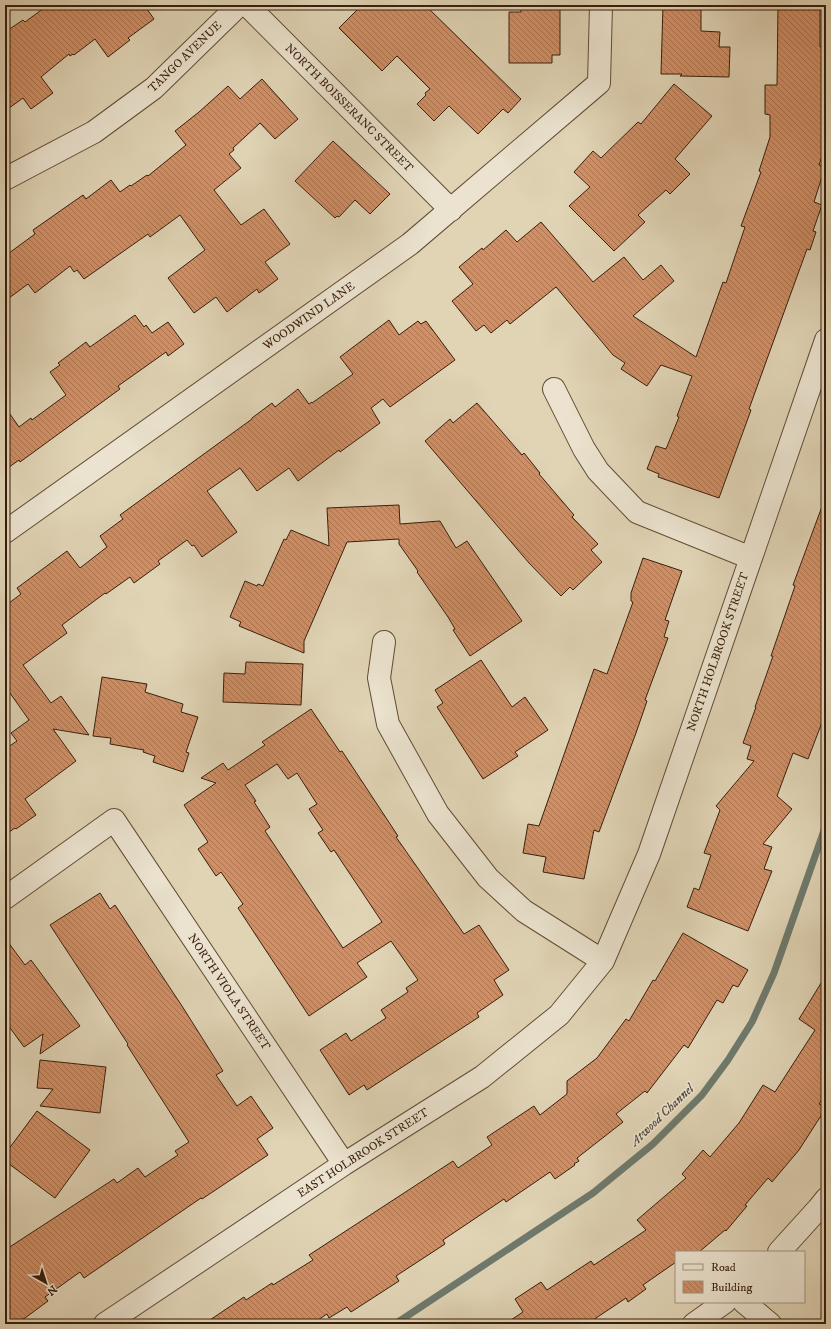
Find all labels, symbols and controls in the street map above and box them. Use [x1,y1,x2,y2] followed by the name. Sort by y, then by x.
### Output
[145,18,225,96] street label: TANGO AVENUE
[282,41,416,175] street label: NORTH BOISSERANC STREET
[259,278,358,354] street label: WOODWIND LANE
[684,570,752,734] street label: NORTH HOLBROOK STREET
[184,931,274,1053] street label: NORTH VIOLA STREET
[625,1080,698,1151] water label: Atwood Channel
[294,1105,432,1201] street label: EAST HOLBROOK STREET
[675,1251,805,1303] legend
[711,1260,736,1275] text: Road
[26,1263,66,1303] north arrow
[711,1280,752,1295] text: Building
[44,1282,60,1298] text: N

